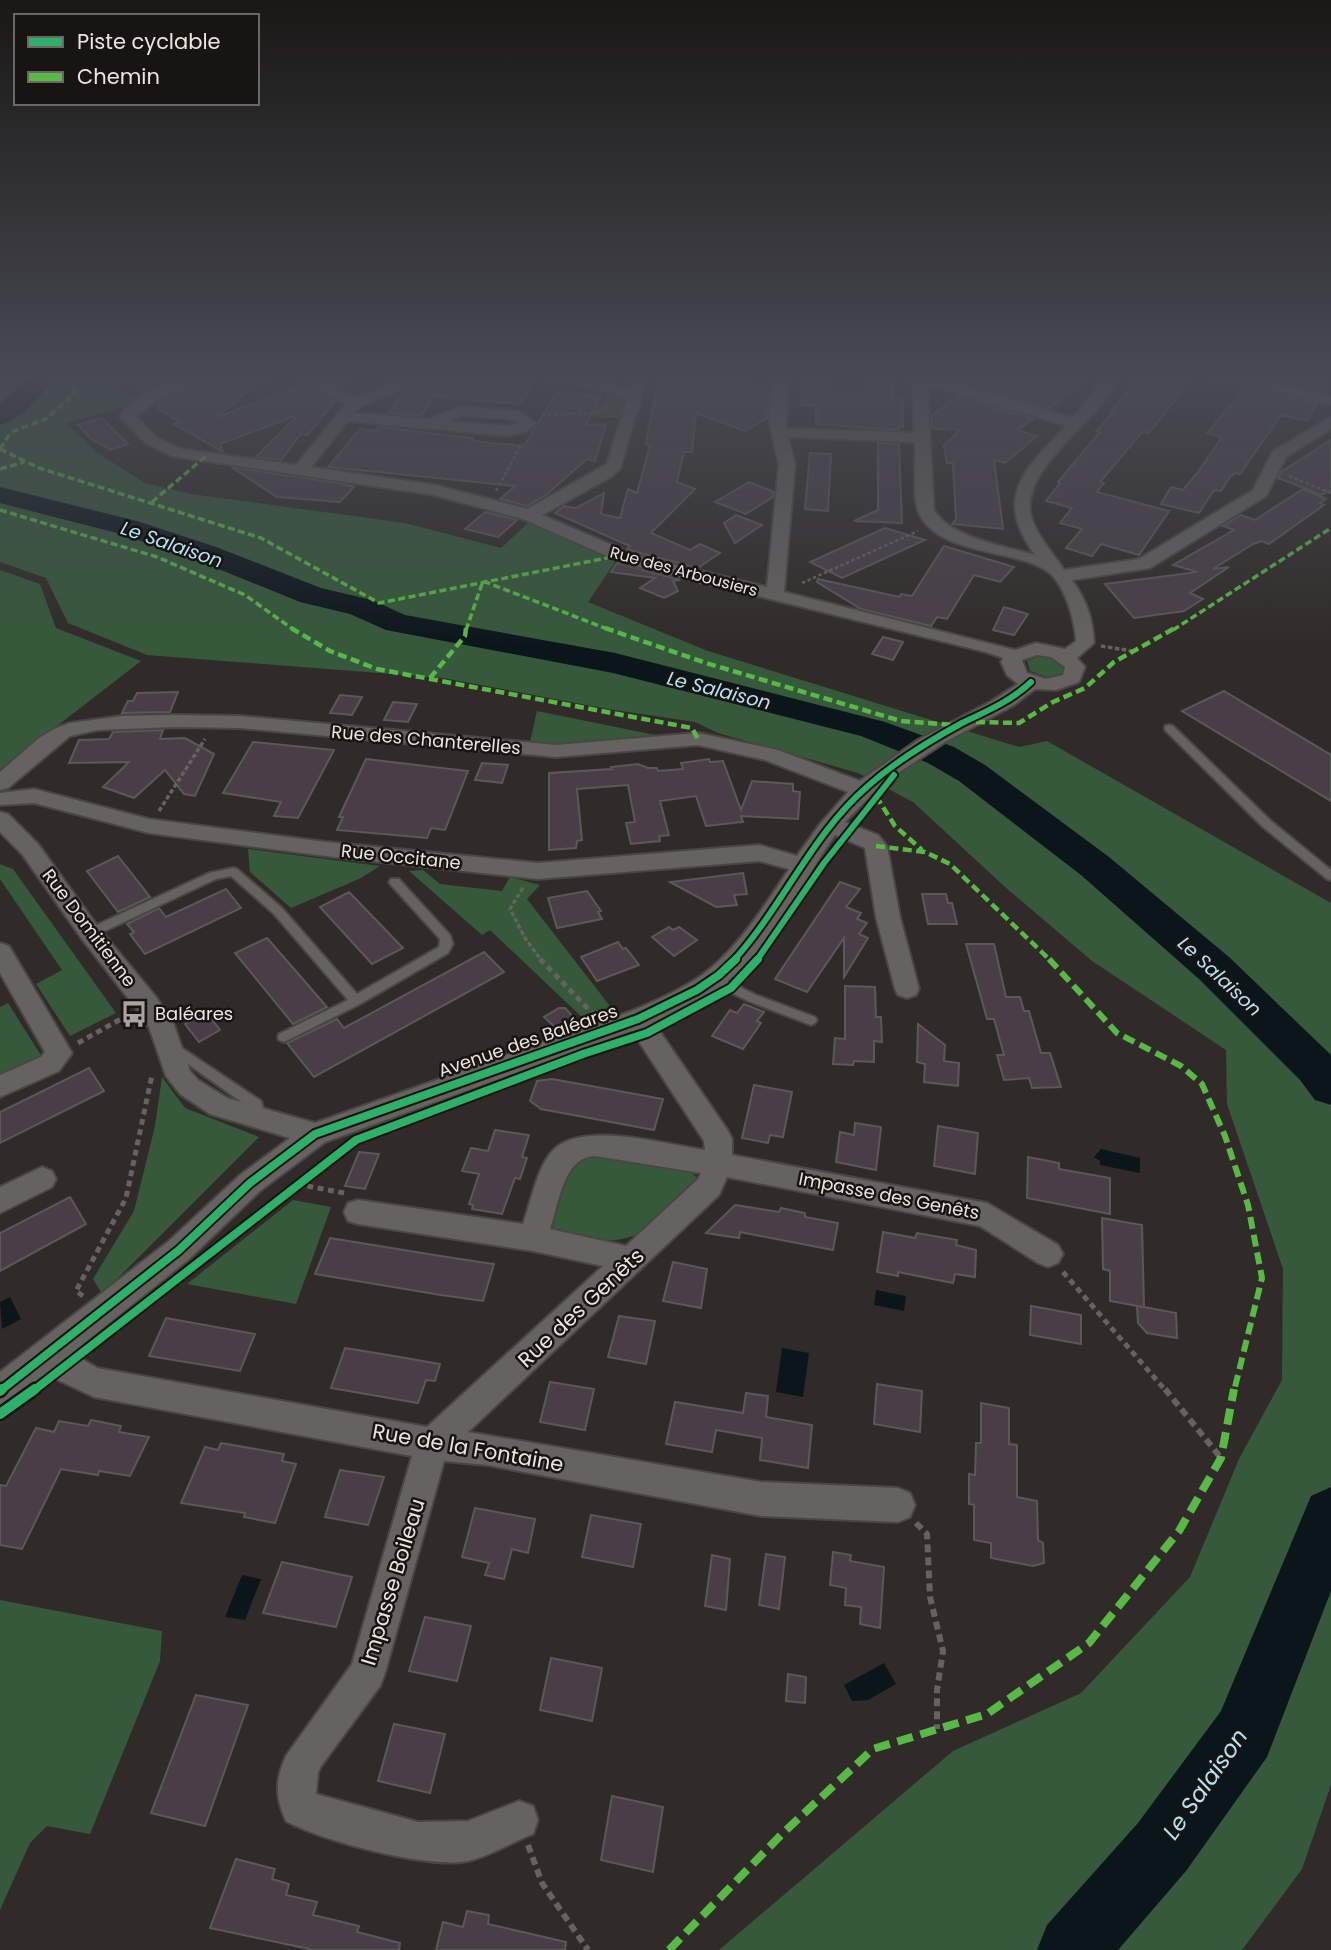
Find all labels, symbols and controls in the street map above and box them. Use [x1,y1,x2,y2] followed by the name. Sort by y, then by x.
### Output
[14,14,259,105] legend
[77,27,221,56] text: Piste cyclable
[77,62,160,91] text: Chemin
[117,514,226,574] water label: Le Salaison
[607,541,760,602] street label: Rue des Arbousiers
[664,665,774,716] water label: Le Salaison
[330,719,522,760] street label: Rue des Chanterelles
[340,838,462,875] street label: Rue Occitane
[37,863,142,992] street label: Rue Domitienne
[1172,930,1268,1022] water label: Le Salaison
[435,998,621,1083] street label: Avenue des Baléares
[119,999,149,1029] bus stop icon: Baléares
[155,1001,233,1026] place label: Baléares
[797,1166,981,1225] street label: Impasse des Genêts
[511,1241,650,1374] street label: Rue des Genêts
[370,1416,566,1479] street label: Rue de la Fontaine
[353,1495,432,1669] street label: Impasse Boileau
[1155,1722,1255,1846] water label: Le Salaison

